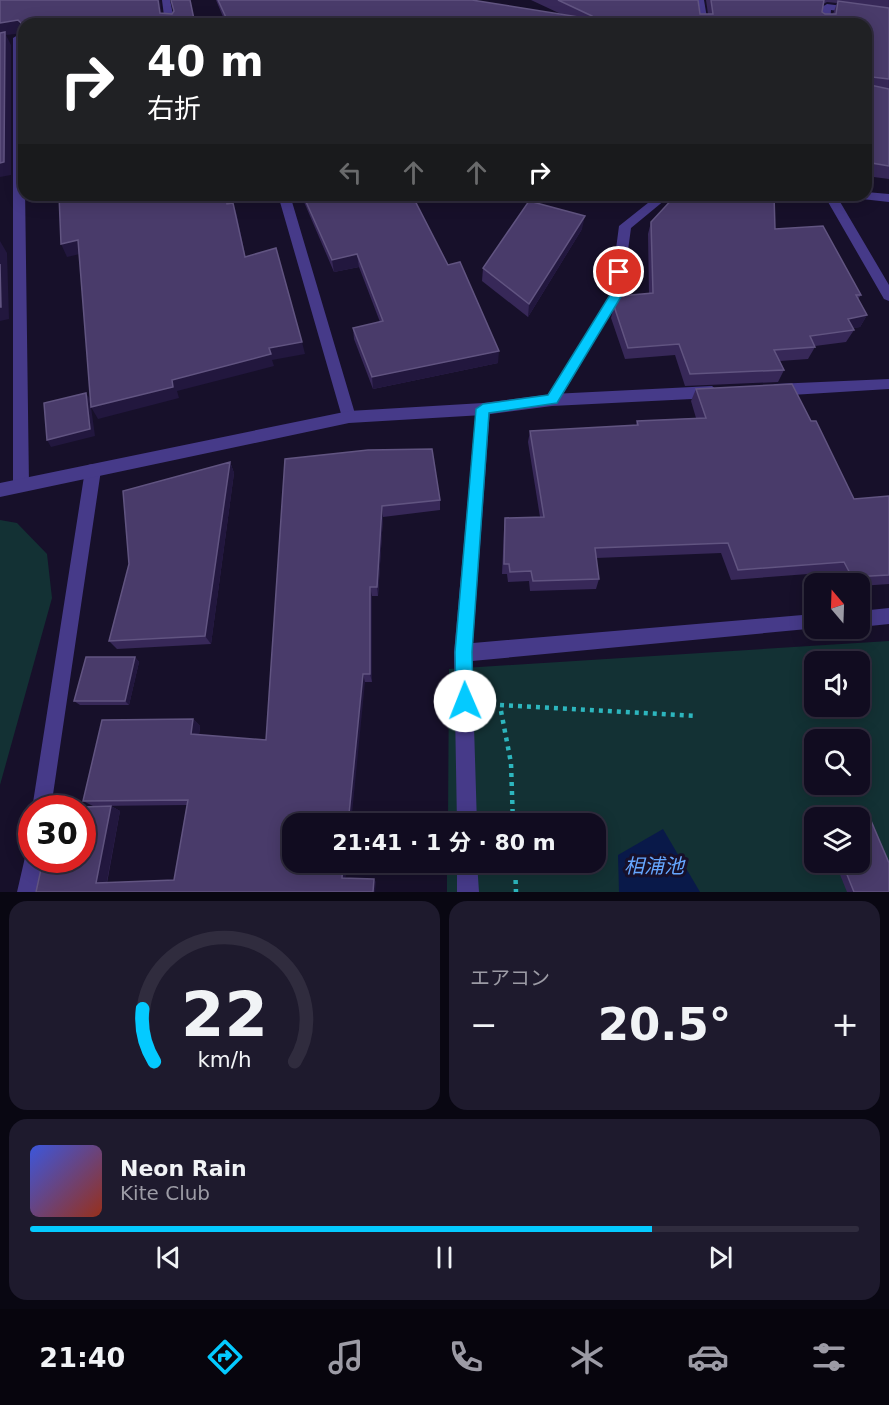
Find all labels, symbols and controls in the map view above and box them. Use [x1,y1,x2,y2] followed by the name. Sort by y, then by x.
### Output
[147,37,264,86] text: 40 m
[48,42,126,120] icon: right
[147,93,201,124] text: 右折
[334,156,367,189] icon: left
[397,156,430,189] icon: ahead
[460,156,493,189] icon: ahead
[523,156,556,189] icon: right
[593,246,644,297] pin
[602,255,635,288] icon: arrive
[804,573,870,639] north arrow
[804,573,870,873] map controls
[804,651,870,717] button: sound
[433,669,497,733] position arrow
[804,729,870,795] button: search
[18,795,96,873] speed limit sign: 30
[804,807,870,873] button: layers
[332,830,556,855] text: 21:41 · 1 分 · 80 m
[624,854,686,878] water label: 相浦池
[470,966,550,990] text: エアコン
[181,978,268,1051] text: 22
[598,998,731,1051] text: 20.5°
[470,1005,498,1044] text: −
[831,1005,859,1044] text: +
[197,1048,252,1073] text: km/h
[120,1156,247,1181] text: Neon Rain
[120,1181,210,1205] text: Kite Club
[152,1241,185,1274] icon: previous
[428,1241,461,1274] icon: pause
[704,1241,737,1274] icon: next
[204,1336,246,1378] icon: directions
[325,1336,367,1378] icon: music
[445,1336,487,1378] icon: phone
[566,1336,608,1378] icon: climate
[687,1336,729,1378] icon: car
[808,1336,850,1378] icon: filters
[39,1342,125,1373] text: 21:40

